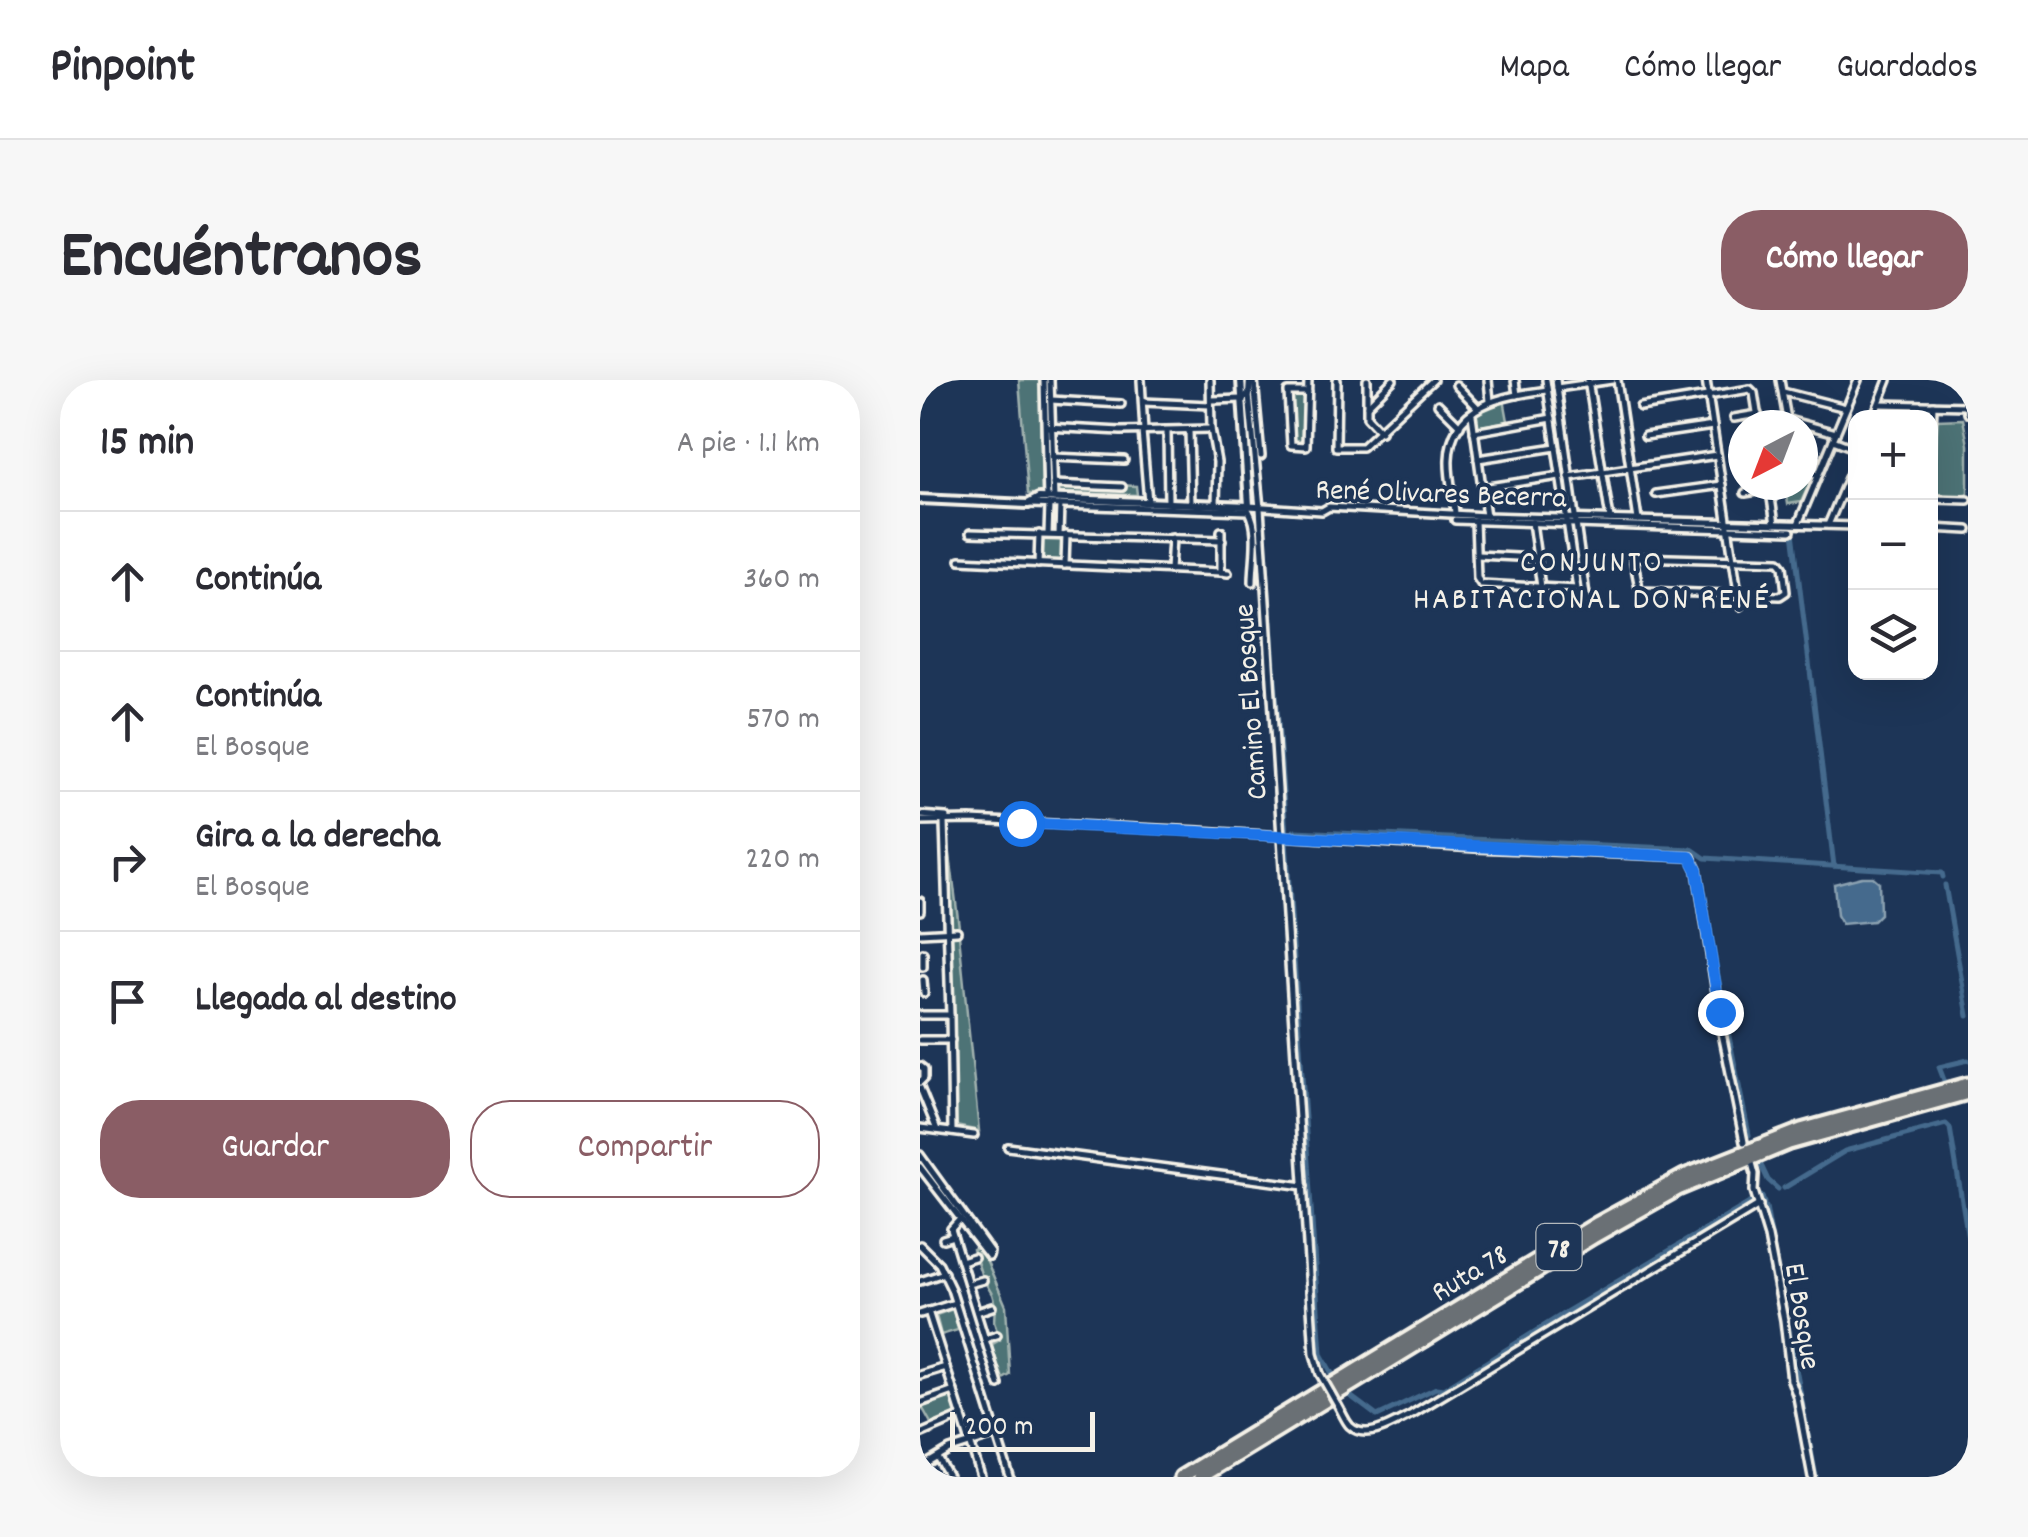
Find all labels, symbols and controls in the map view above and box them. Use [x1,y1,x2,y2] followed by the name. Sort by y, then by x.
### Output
[50,35,195,104] text: Pinpoint
[1500,44,1569,94] text: Mapa
[1624,44,1781,94] text: Cómo llegar
[1836,44,1978,94] text: Guardados
[60,210,423,310] text: Encuéntranos
[1721,210,1968,310] button: Cómo llegar
[1728,410,1818,500] north arrow
[1848,410,1938,680] map controls
[1848,410,1938,500] button: +
[100,415,194,475] text: 15 min
[677,422,820,468] text: A pie · 1.1 km
[1315,471,1568,522] street label: René Olivares Becerra
[1848,500,1938,590] button: −
[1413,542,1771,625] district label: CONJUNTO HABITACIONAL DON RENÉ
[100,554,155,609] icon: ahead
[195,554,321,609] text: Continúa
[743,558,820,604] text: 360 m
[1848,590,1938,680] button: layers
[1225,602,1282,801] street label: Camino El Bosque
[195,671,321,726] text: Continúa
[100,694,155,749] icon: ahead
[746,698,820,744] text: 570 m
[195,726,309,772] text: El Bosque
[999,801,1045,847] route start
[195,811,440,866] text: Gira a la derecha
[100,834,155,889] icon: right
[745,838,820,884] text: 220 m
[195,866,309,912] text: El Bosque
[100,974,155,1029] icon: arrive
[195,974,457,1029] text: Llegada al destino
[1698,990,1744,1036] route end
[100,1100,450,1198] button: Guardar
[470,1100,820,1198] button: Compartir
[1536,1224,1582,1270] road number: 78
[1425,1236,1518,1316] street label: Ruta 78
[1770,1260,1829,1373] street label: El Bosque
[950,1407,1095,1452] scale bar
[965,1409,1033,1449] text: 200 m

